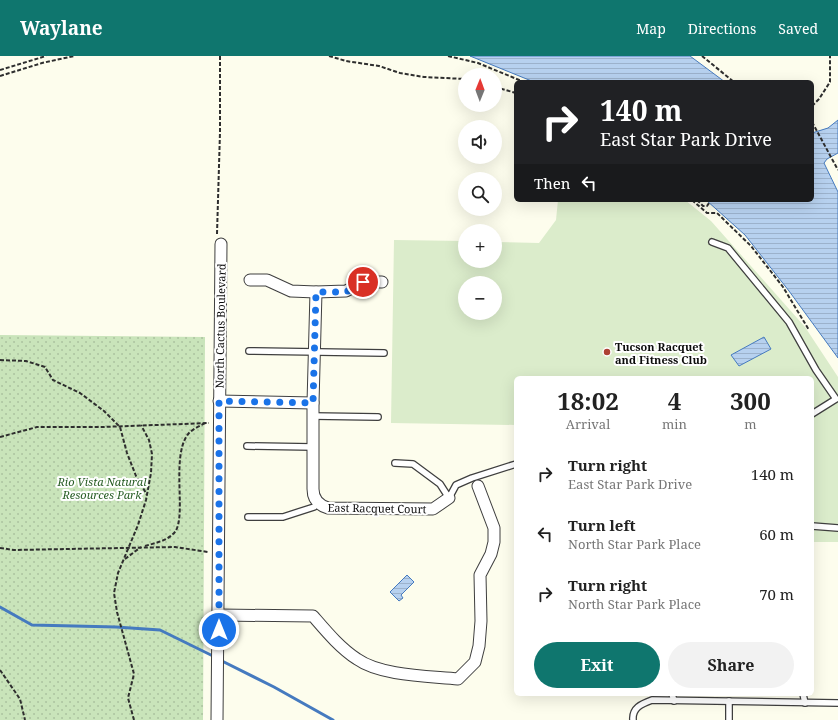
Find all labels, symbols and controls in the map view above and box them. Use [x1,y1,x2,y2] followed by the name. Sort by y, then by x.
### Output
[20,15,103,41] text: Waylane
[636,19,666,38] text: Map
[688,19,756,38] text: Directions
[778,19,818,38] text: Saved
[458,68,502,112] north arrow
[458,68,502,320] map controls
[600,91,682,129] text: 140 m
[534,96,586,148] icon: right
[458,120,502,164] button: sound
[600,127,772,151] text: East Star Park Drive
[458,172,502,216] button: search
[578,172,600,194] icon: left
[534,173,570,193] text: Then
[458,224,502,268] button: +
[211,263,229,389] street label: North Cactus Boulevard
[346,265,380,299] pin
[352,271,374,293] icon: arrive
[458,276,502,320] button: −
[615,339,707,367] place label: Tucson Racquet and Fitness Club
[602,347,612,357] marker: Tucson Racquet and Fitness Club
[557,384,619,417] text: 18:02
[668,384,681,417] text: 4
[730,384,771,417] text: 300
[566,415,610,433] text: Arrival
[662,415,687,433] text: min
[744,415,757,433] text: m
[568,455,647,475] text: Turn right
[534,463,556,485] icon: right
[751,464,794,484] text: 140 m
[56,474,147,502] park label: Rio Vista Natural Resources Park
[568,475,692,493] text: East Star Park Drive
[327,500,427,516] street label: East Racquet Court
[568,515,636,535] text: Turn left
[534,523,556,545] icon: left
[759,524,794,544] text: 60 m
[568,535,701,553] text: North Star Park Place
[568,575,647,595] text: Turn right
[534,583,556,605] icon: right
[759,584,794,604] text: 70 m
[568,595,701,613] text: North Star Park Place
[198,609,240,651] position arrow
[534,642,660,688] button: Exit
[668,642,794,688] button: Share

